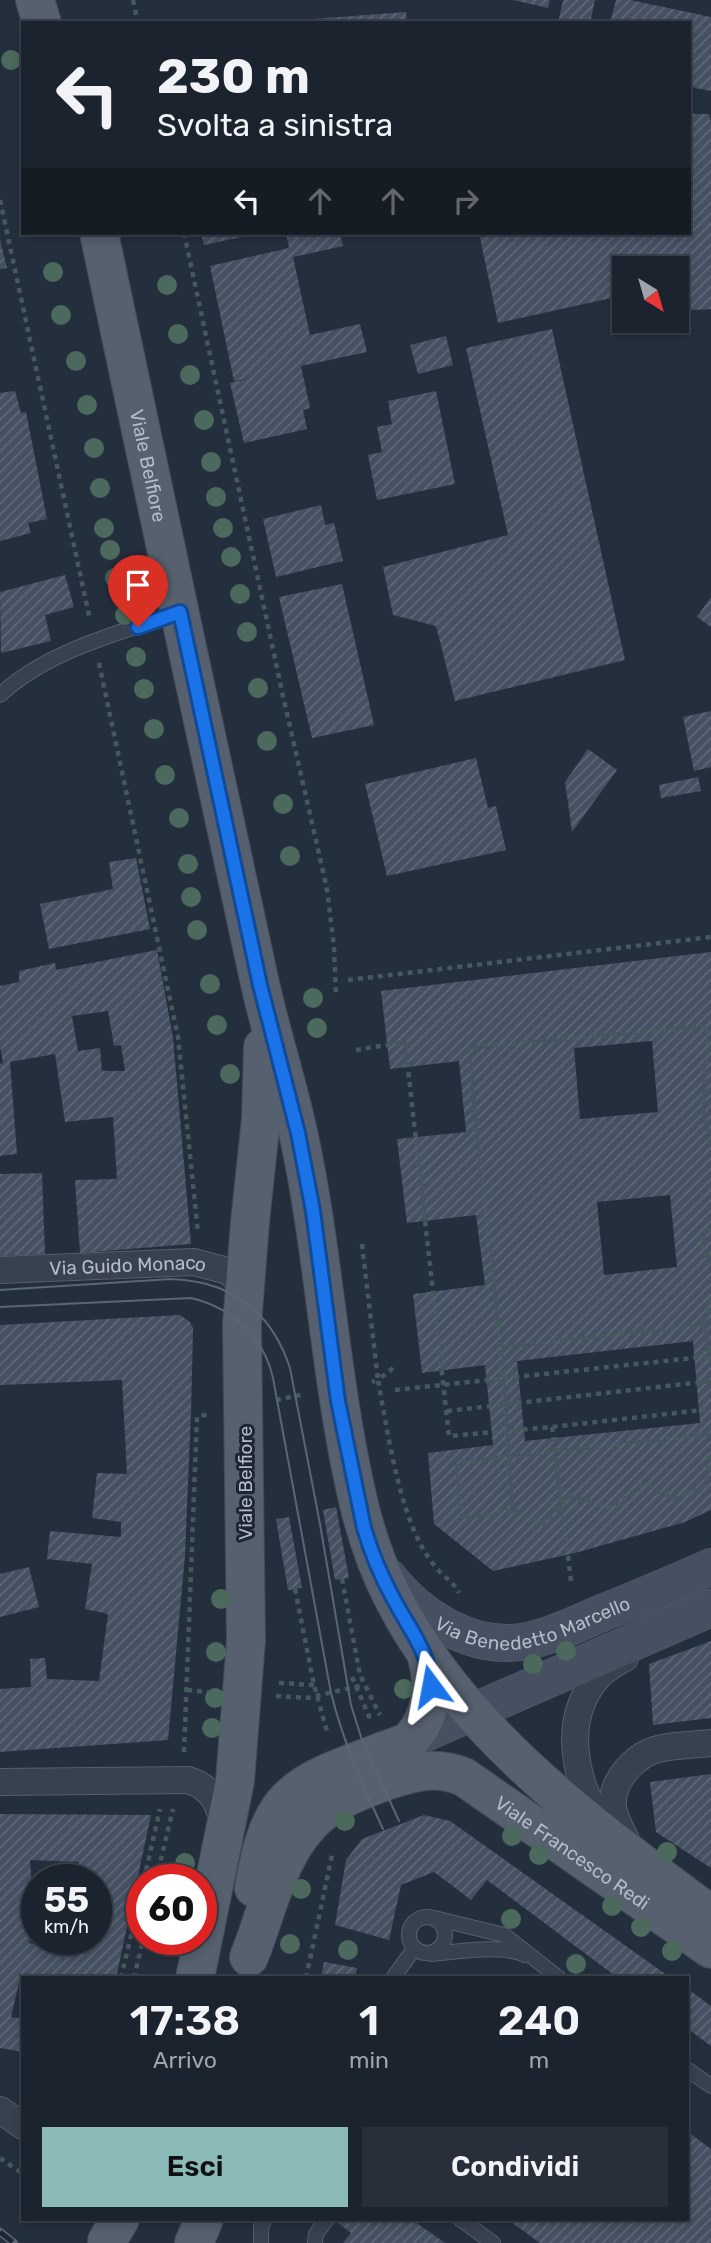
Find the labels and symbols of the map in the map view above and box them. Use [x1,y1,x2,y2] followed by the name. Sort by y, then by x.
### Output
[612,256,690,332] north arrow
[125,407,171,524] street label: Viale Belfiore
[108,555,168,627] pin
[49,1251,209,1280] street label: Via Guido Monaco
[234,1426,257,1540] street label: Viale Belfiore
[431,1592,634,1655] street label: Via Benedetto Marcello
[394,1649,468,1723] position arrow
[490,1791,654,1915] street label: Viale Francesco Redi
[126,1864,217,1955] speed limit sign: 60

